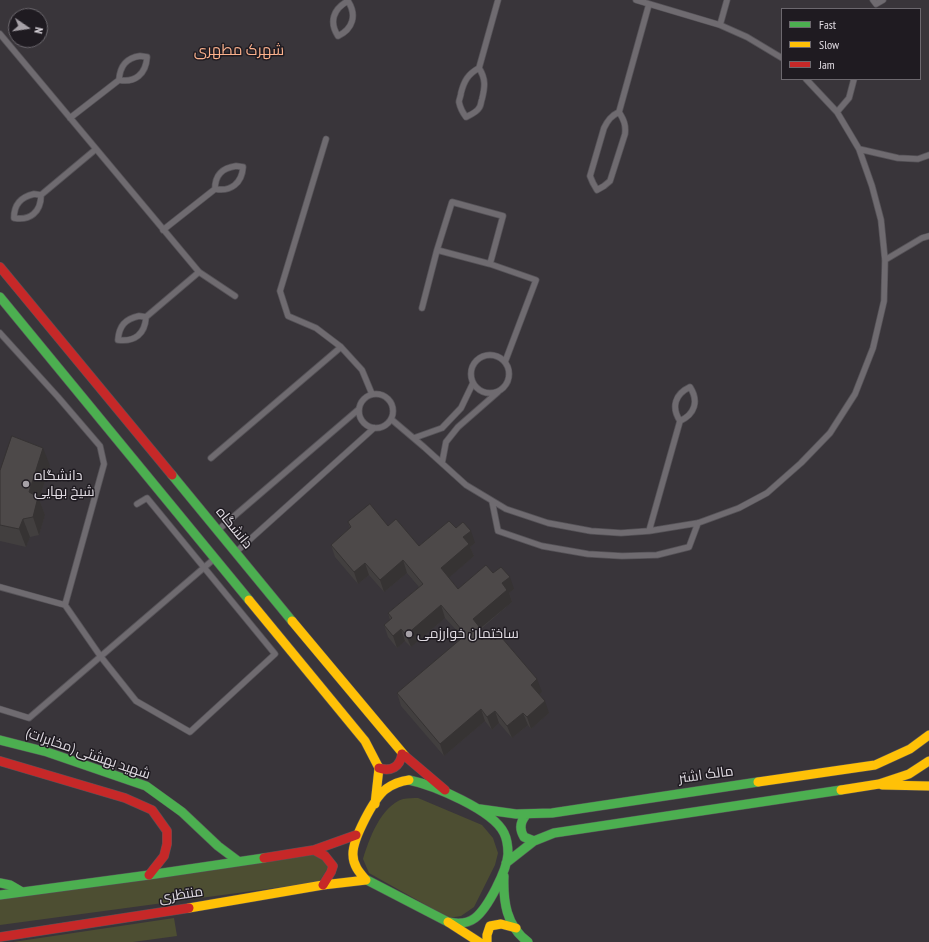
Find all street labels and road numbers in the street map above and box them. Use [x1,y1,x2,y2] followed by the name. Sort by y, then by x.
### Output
[212,504,256,552] street label: دانشگاه
[23,725,153,783] street label: شهید بهشتی (مخابرات)
[678,763,734,787] street label: مالک اشتر
[158,883,204,907] street label: منتظری

